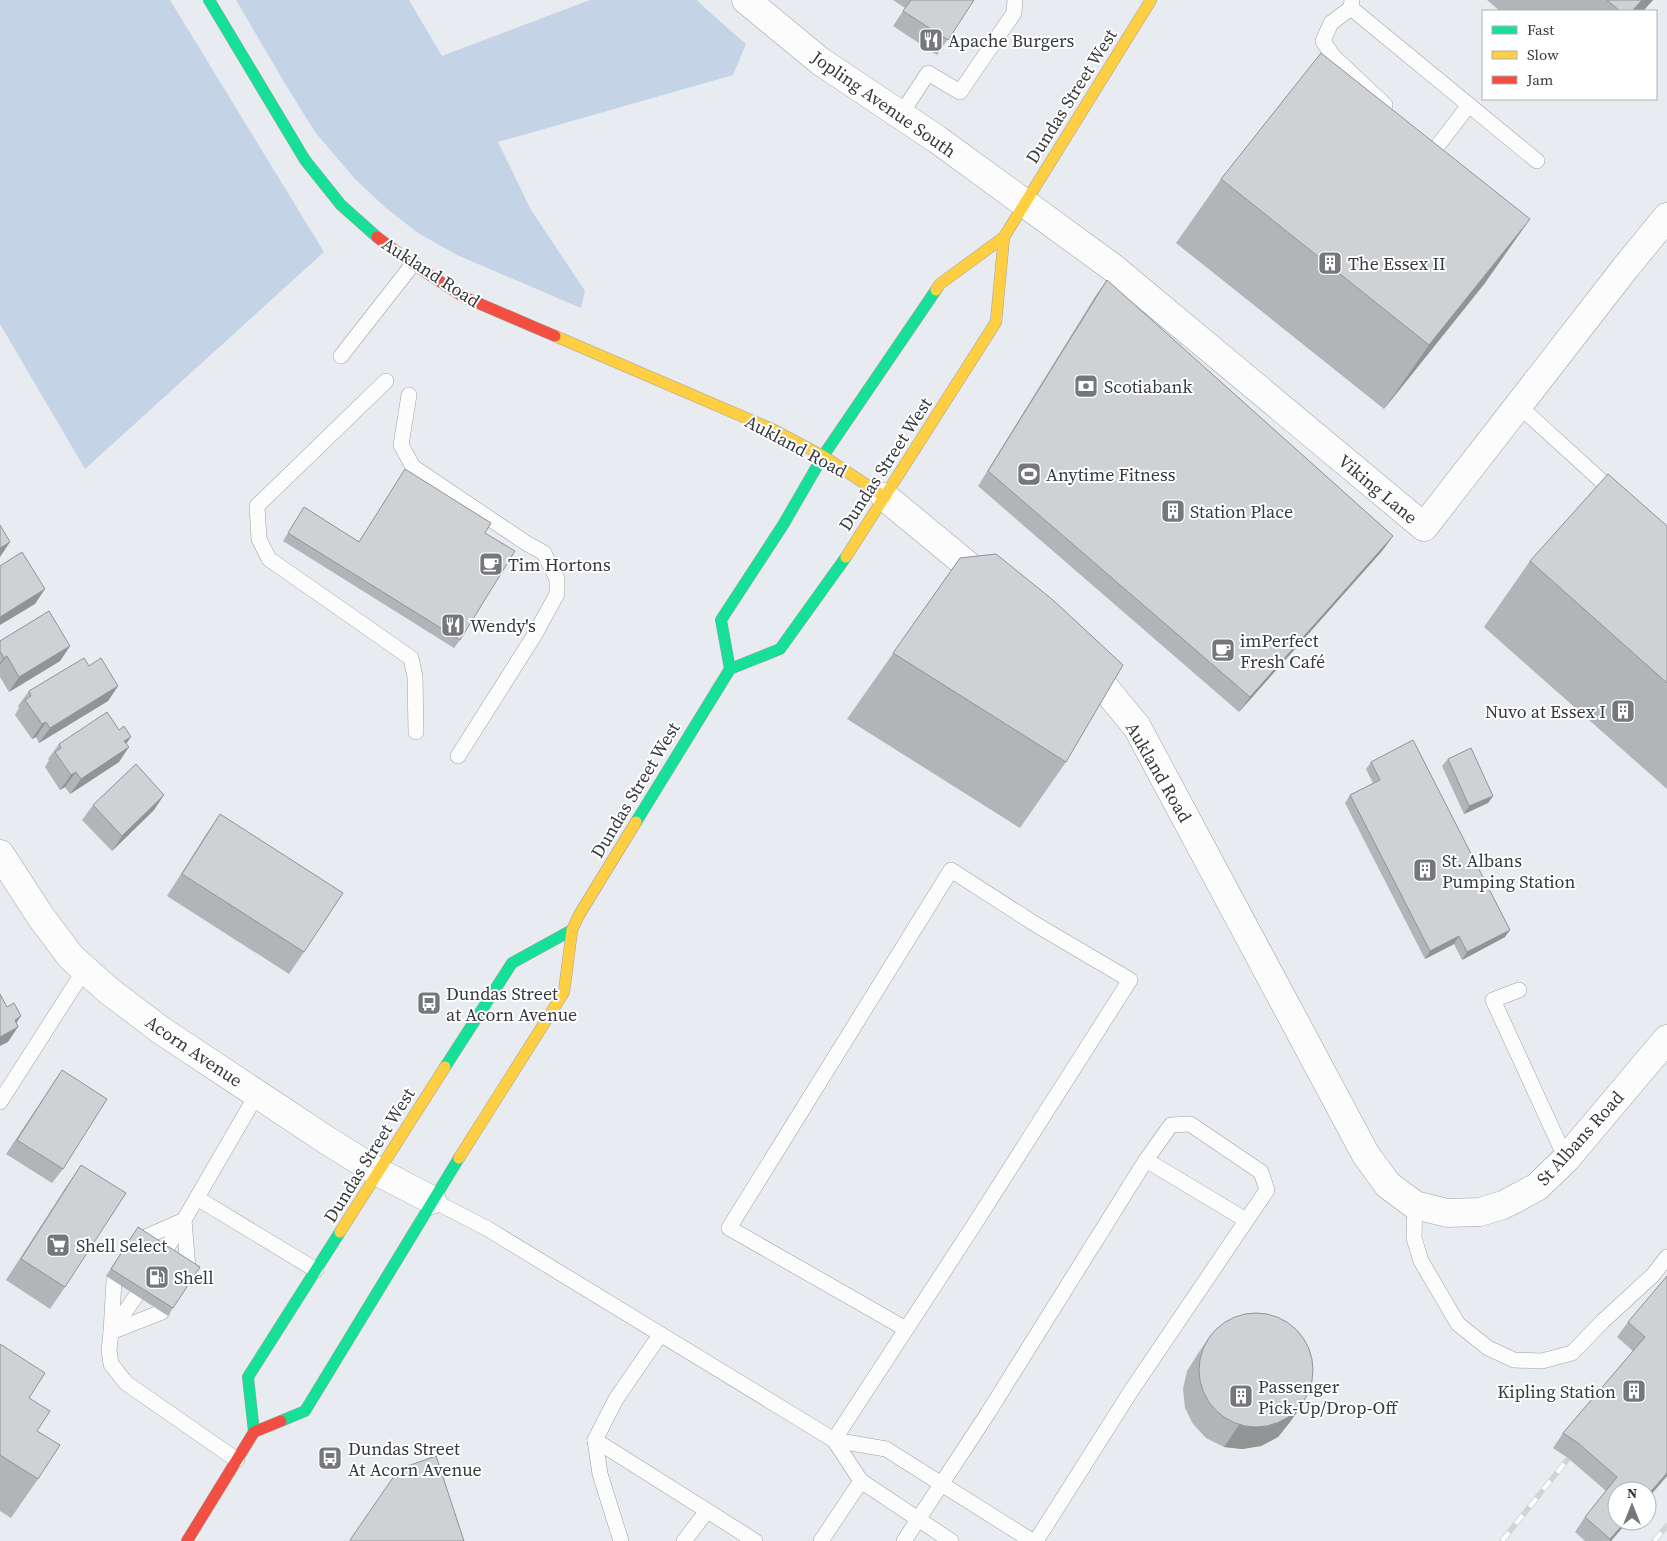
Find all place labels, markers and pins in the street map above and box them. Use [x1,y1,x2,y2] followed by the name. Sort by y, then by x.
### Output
[918,27,944,53] restaurant icon: Apache Burgers
[948,28,1074,53] place label: Apache Burgers
[1317,250,1343,276] building icon: The Essex II
[1348,251,1446,276] place label: The Essex II
[1073,373,1099,399] bank icon: Scotiabank
[1104,374,1192,399] place label: Scotiabank
[1016,461,1042,487] sports icon: Anytime Fitness
[1046,462,1176,487] place label: Anytime Fitness
[1160,498,1186,524] building icon: Station Place
[1190,499,1293,524] place label: Station Place
[478,551,504,577] cafe icon: Tim Hortons
[508,552,611,577] place label: Tim Hortons
[440,612,466,638] restaurant icon: Wendy's
[470,613,536,638] place label: Wendy's
[1240,628,1325,674] place label: imPerfect Fresh Café
[1210,637,1236,663] cafe icon: imPerfect Fresh Café
[1610,698,1636,724] building icon: Nuvo at Essex I
[1485,699,1606,724] place label: Nuvo at Essex I
[1442,848,1575,894] place label: St. Albans Pumping Station
[1412,857,1438,883] building icon: St. Albans Pumping Station
[446,981,577,1027] place label: Dundas Street at Acorn Avenue
[416,990,442,1016] bus stop icon: Dundas Street at Acorn Avenue
[45,1232,71,1258] supermarket icon: Shell Select
[76,1233,167,1258] place label: Shell Select
[144,1264,170,1290] fuel station icon: Shell
[174,1265,214,1290] place label: Shell
[1258,1374,1399,1420] place label: Passenger Pick-Up/Drop-Off
[1621,1378,1647,1404] building icon: Kipling Station
[1497,1379,1616,1404] place label: Kipling Station
[1228,1383,1254,1409] building icon: Passenger Pick-Up/Drop-Off
[348,1436,482,1482] place label: Dundas Street At Acorn Avenue
[317,1445,343,1471] bus stop icon: Dundas Street At Acorn Avenue

